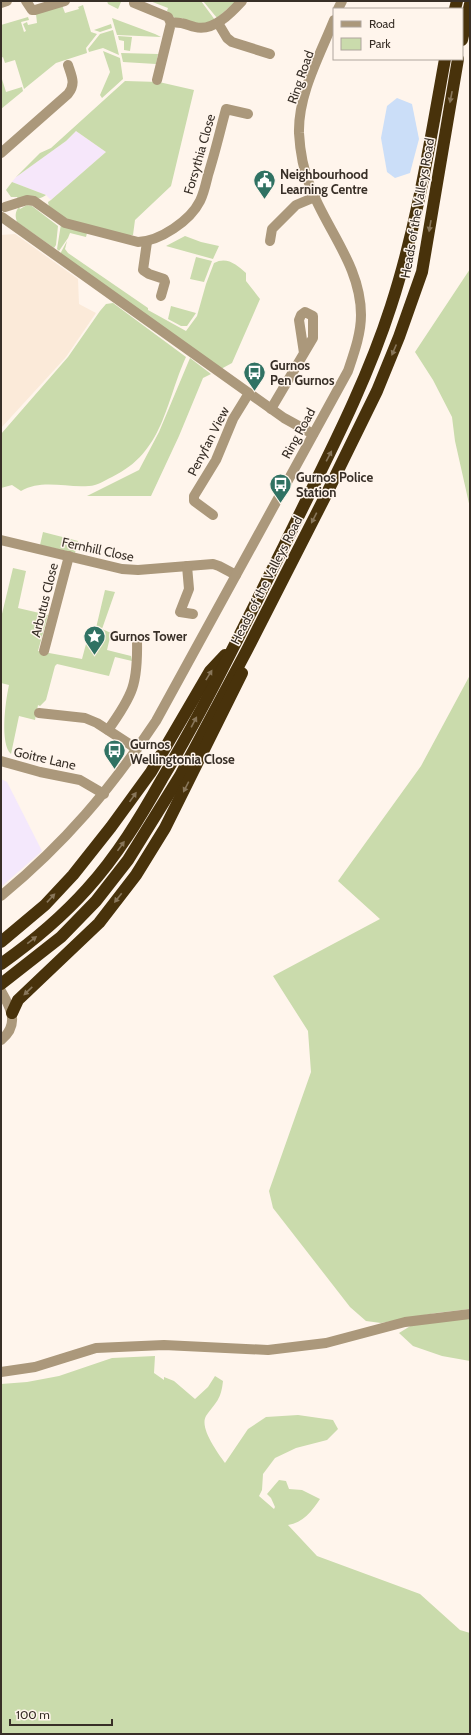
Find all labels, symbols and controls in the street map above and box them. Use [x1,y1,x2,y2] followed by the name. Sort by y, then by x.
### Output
[333,8,463,60] legend
[369,16,395,31] text: Road
[369,36,391,51] text: Park
[283,48,317,106] street label: Ring Road
[447,91,453,103] one-way arrow
[180,112,218,196] street label: Forsythia Close
[397,137,437,279] street label: Heads of the Valleys Road
[280,166,368,197] place label: Neighbourhood Learning Centre
[252,168,278,201] public building icon: Neighbourhood Learning Centre
[427,220,433,232] one-way arrow
[390,344,397,356] one-way arrow
[270,357,335,388] place label: Gurnos Pen Gurnos
[242,359,268,392] bus stop icon: Gurnos Pen Gurnos
[184,403,233,478] street label: Penyfan View
[278,405,318,461] street label: Ring Road
[326,451,332,462] one-way arrow
[296,469,373,500] place label: Gurnos Police Station
[268,471,294,504] bus stop icon: Gurnos Police Station
[311,512,317,524] one-way arrow
[227,513,305,647] street label: Heads of the Valleys Road
[60,534,136,565] street label: Fernhill Close
[27,561,61,639] street label: Arbutus Close
[82,623,108,656] place icon: Gurnos Tower
[110,628,188,644] place label: Gurnos Tower
[205,669,212,680] one-way arrow
[191,716,198,728] one-way arrow
[130,736,235,767] place label: Gurnos Wellingtonia Close
[101,738,127,771] bus stop icon: Gurnos Wellingtonia Close
[12,743,78,773] street label: Goitre Lane
[183,781,189,793] one-way arrow
[129,792,137,802] one-way arrow
[117,841,125,852] one-way arrow
[114,892,123,903] one-way arrow
[47,893,56,903] one-way arrow
[27,936,38,945] one-way arrow
[23,986,33,996] one-way arrow
[10,1701,112,1727] scale bar
[16,1707,50,1722] text: 100 m

